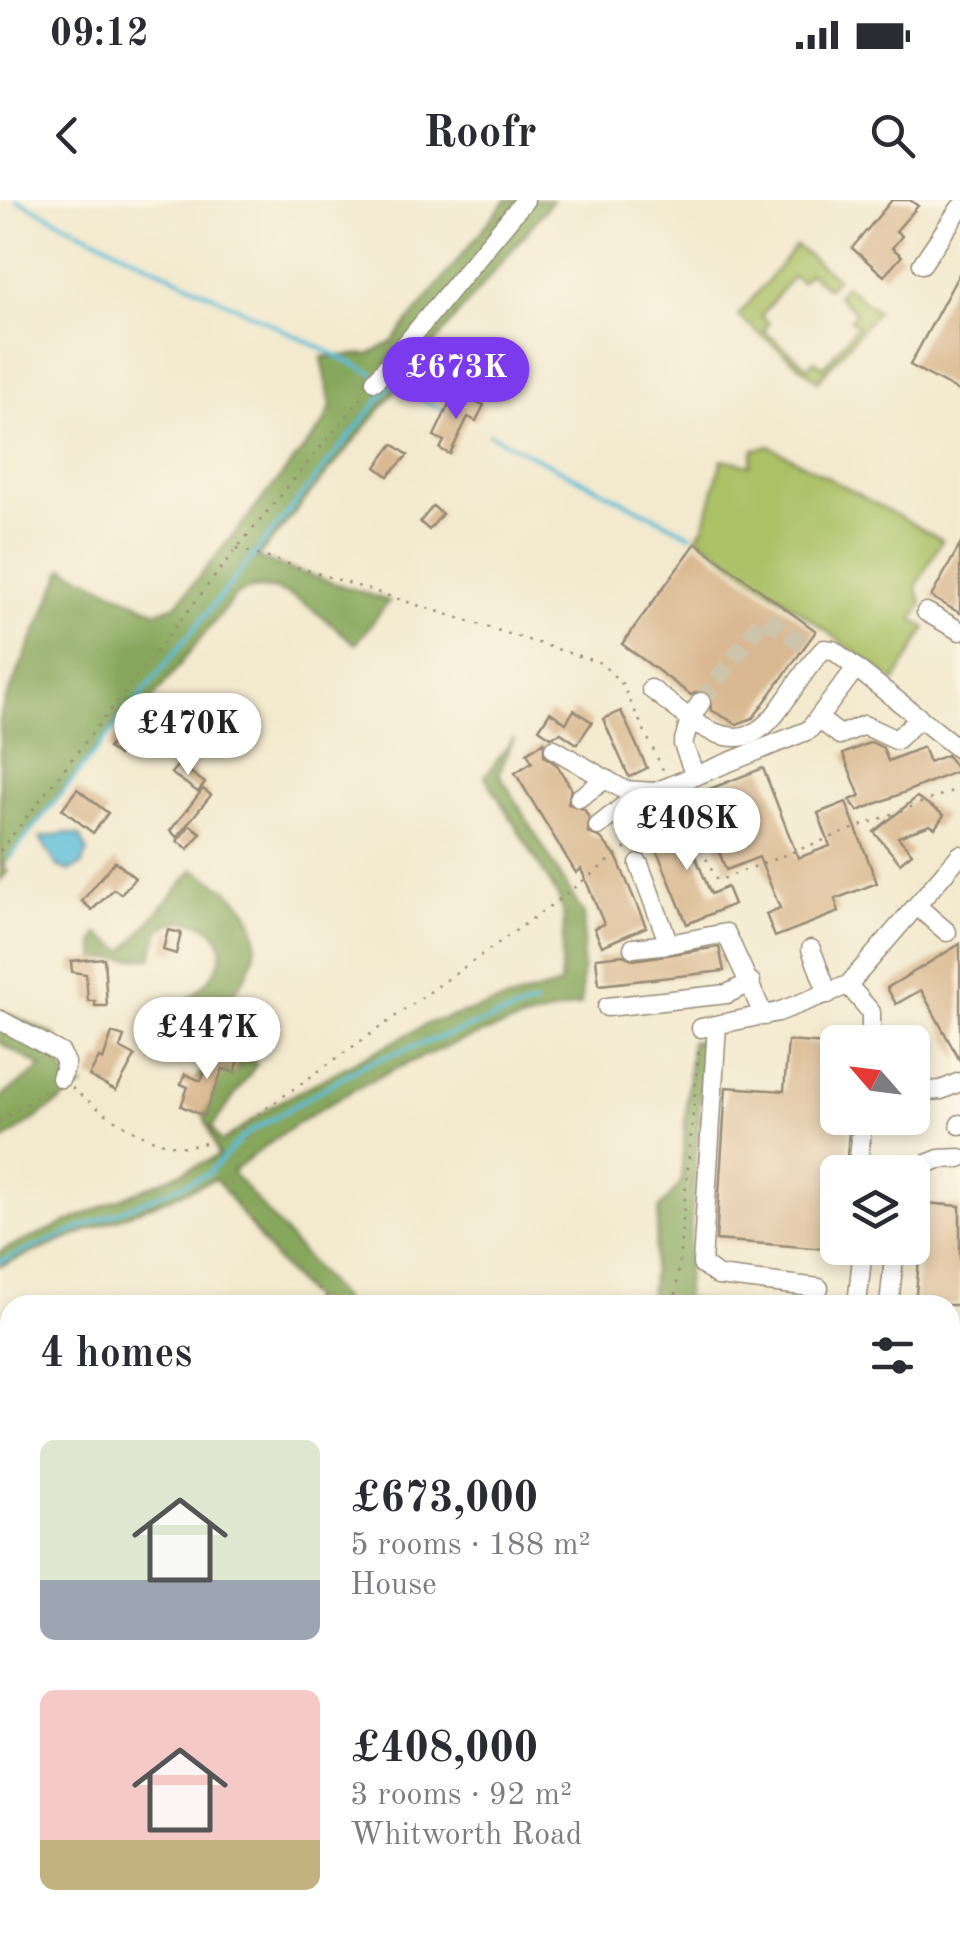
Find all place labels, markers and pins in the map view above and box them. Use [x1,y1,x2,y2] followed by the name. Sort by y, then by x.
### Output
[386,337,526,422] pin: £673K
[118,693,258,778] pin: £470K
[617,788,757,873] pin: £408K
[137,997,277,1082] pin: £447K

